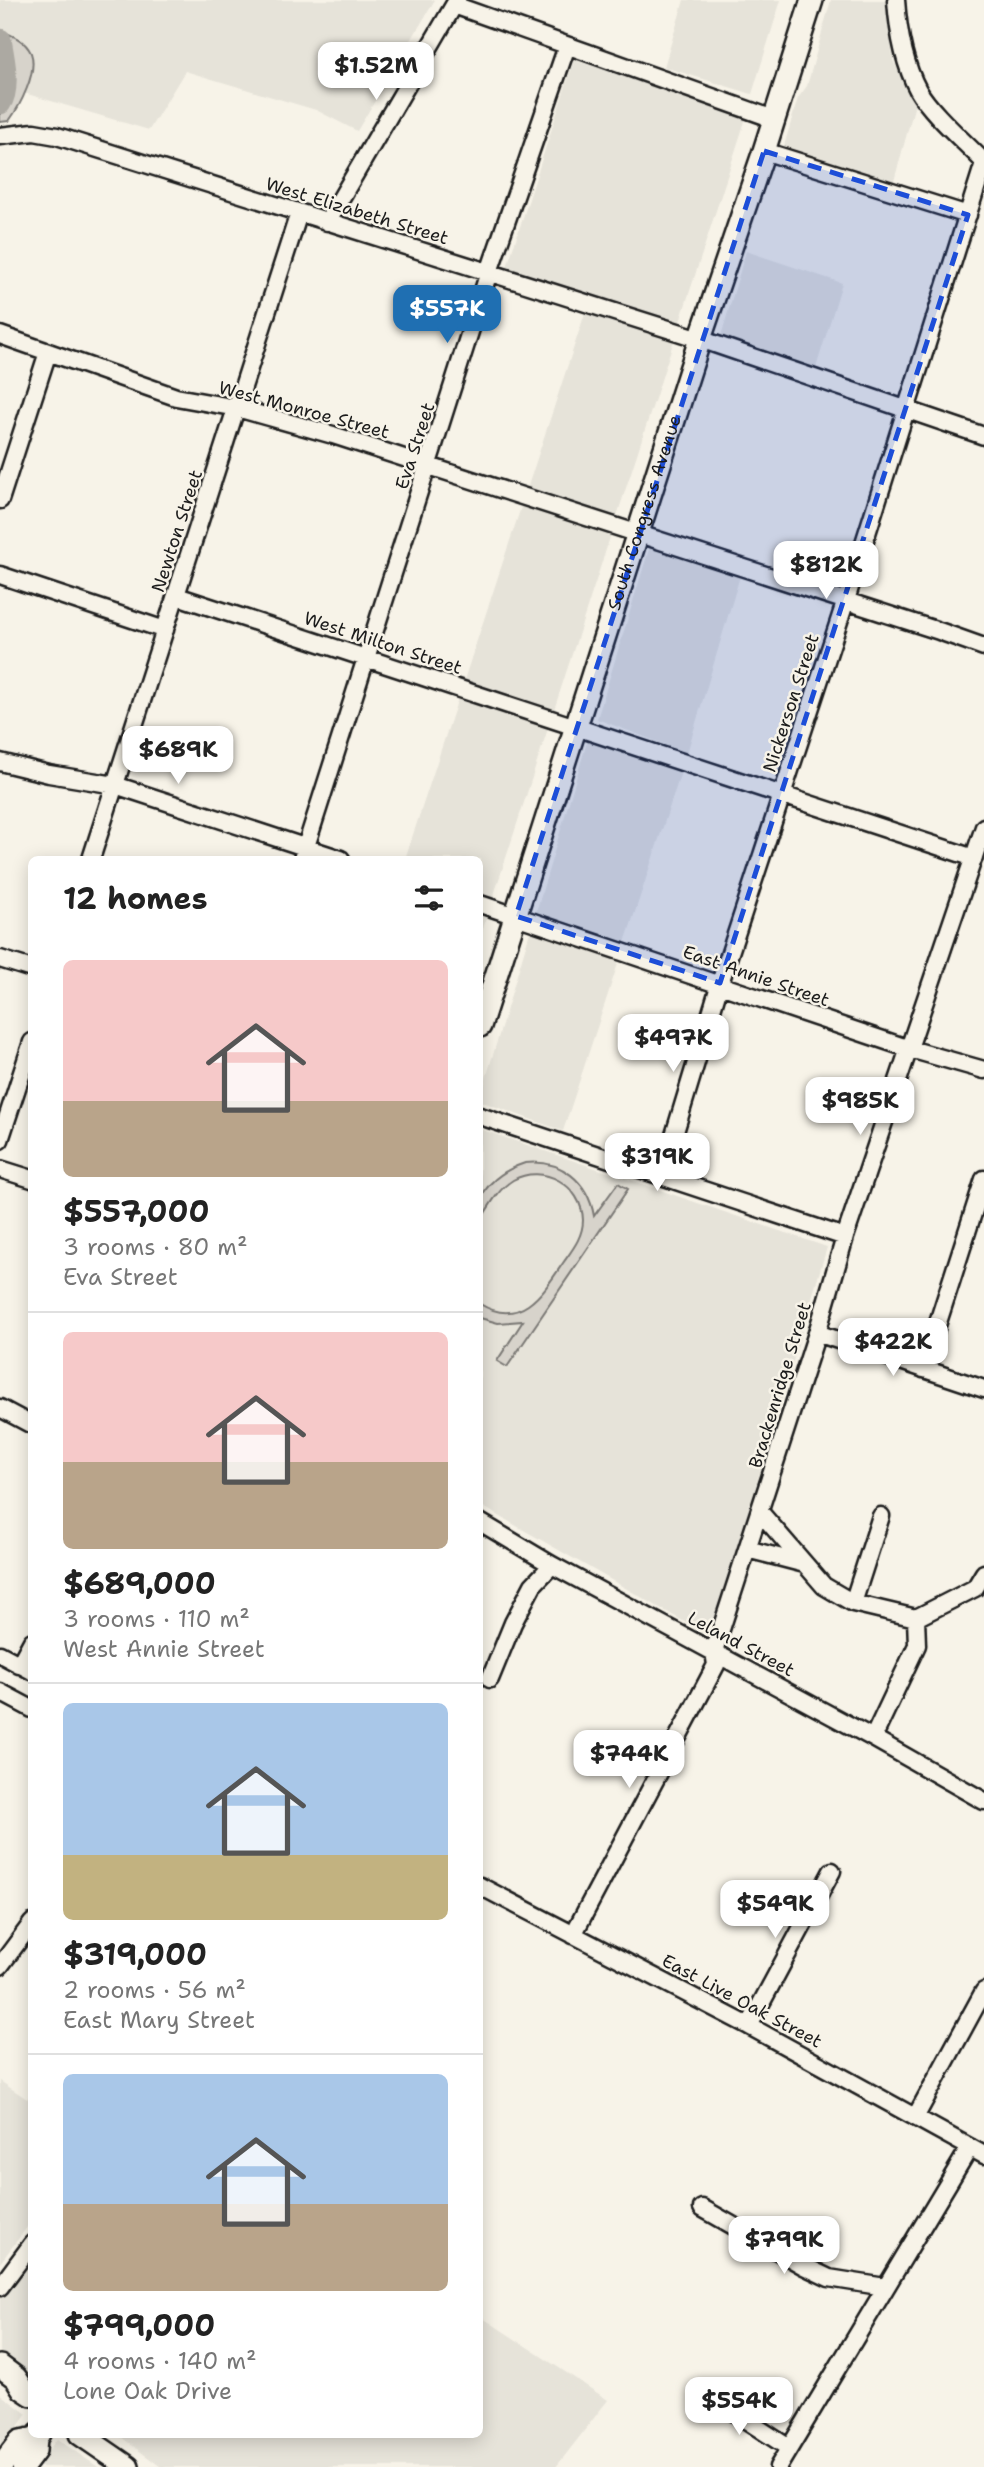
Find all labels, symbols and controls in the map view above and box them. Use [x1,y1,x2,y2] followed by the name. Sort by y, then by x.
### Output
[319,42,433,102] pin: $1.52M
[334,50,418,80] text: $1.52M
[263,172,451,250] street label: West Elizabeth Street
[398,286,496,345] pin: $557K
[409,293,485,323] text: $557K
[216,376,392,444] street label: West Monroe Street
[390,399,440,492] street label: Eva Street
[602,412,687,613] street label: South Congress Avenue
[146,467,208,595] street label: Newton Street
[777,542,875,601] pin: $812K
[789,549,863,579] text: $812K
[301,606,465,680] street label: West Milton Street
[757,631,825,775] street label: Nickerson Street
[129,726,227,786] pin: $689K
[138,734,218,764] text: $689K
[63,878,207,919] text: 12 homes
[410,879,448,917] icon: filters
[680,940,833,1012] street label: East Annie Street
[193,1005,319,1131] icon: home
[624,1014,722,1074] pin: $497K
[634,1022,712,1052] text: $497K
[811,1078,909,1137] pin: $985K
[821,1085,899,1115] text: $985K
[608,1134,706,1193] pin: $319K
[621,1141,693,1171] text: $319K
[63,1191,209,1232] text: $557,000
[63,1232,248,1262] text: 3 rooms · 80 m²
[63,1262,178,1292] text: Eva Street
[743,1299,817,1471] street label: Brackenridge Street
[844,1318,942,1378] pin: $422K
[854,1326,932,1356] text: $422K
[193,1377,319,1503] icon: home
[63,1563,216,1604] text: $689,000
[63,1604,250,1634] text: 3 rooms · 110 m²
[683,1606,799,1682] street label: Leland Street
[63,1634,265,1664] text: West Annie Street
[580,1730,678,1790] pin: $744K
[589,1738,669,1768] text: $744K
[193,1748,319,1874] icon: home
[726,1881,824,1940] pin: $549K
[736,1888,814,1918] text: $549K
[63,1934,207,1975] text: $319,000
[658,1949,826,2053] street label: East Live Oak Street
[63,1975,246,2005] text: 2 rooms · 56 m²
[63,2005,255,2035] text: East Mary Street
[193,2119,319,2245] icon: home
[735,2216,833,2276] pin: $799K
[745,2224,823,2254] text: $799K
[63,2305,215,2346] text: $799,000
[63,2346,257,2376] text: 4 rooms · 140 m²
[63,2376,232,2406] text: Lone Oak Drive
[690,2378,788,2437] pin: $554K
[701,2385,777,2415] text: $554K

